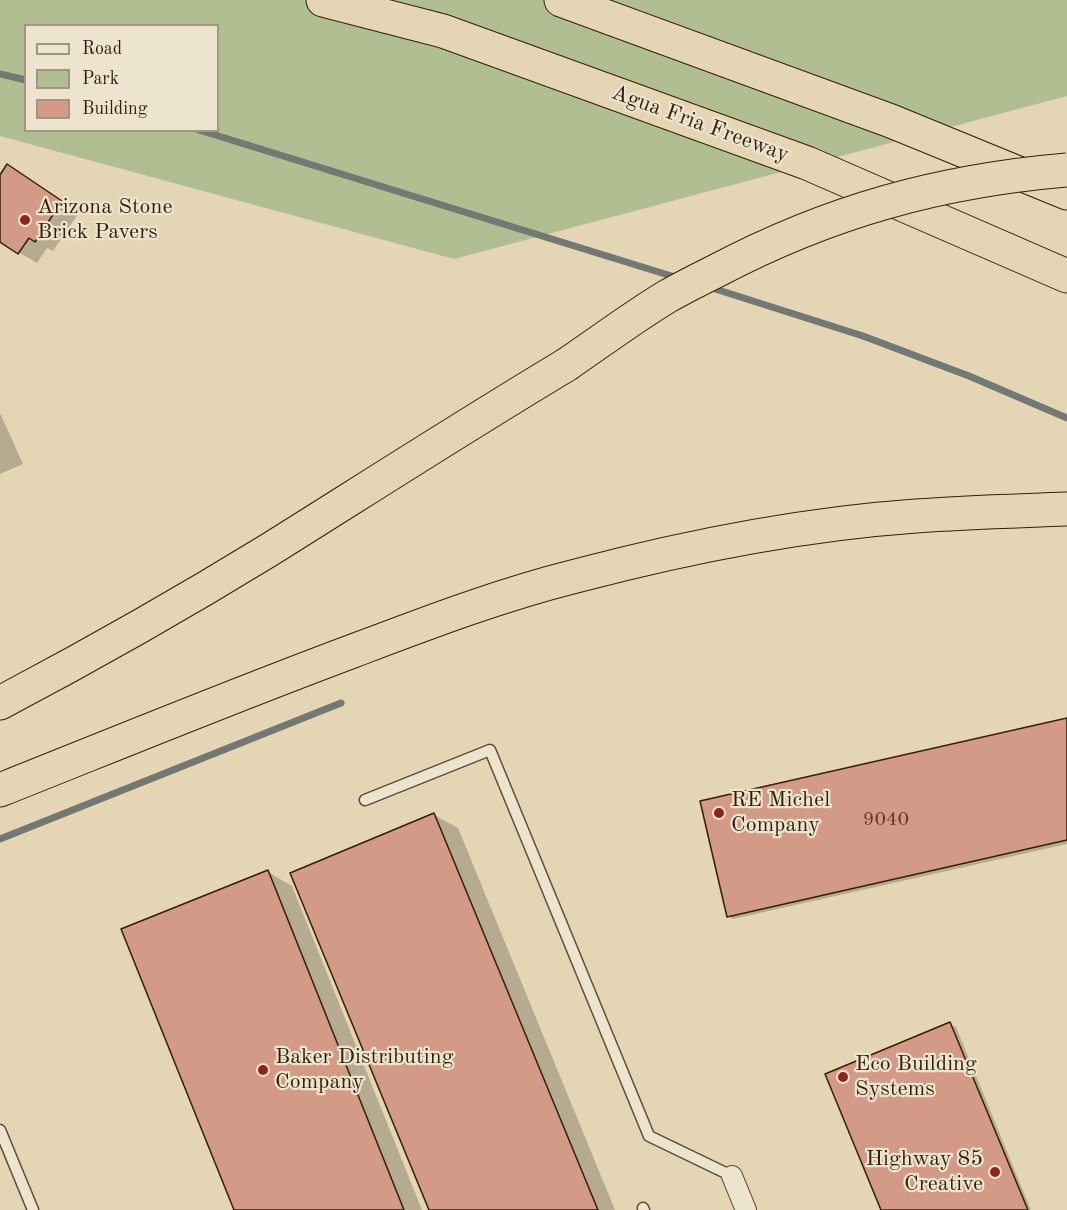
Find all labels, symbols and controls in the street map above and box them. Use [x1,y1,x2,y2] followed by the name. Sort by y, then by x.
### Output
[24,24,219,132] legend
[82,40,122,58] text: Road
[82,70,119,88] text: Park
[608,80,792,168] street label: Agua Fria Freeway
[82,100,147,118] text: Building
[37,194,173,246] place label: Arizona Stone Brick Pavers
[18,213,32,227] marker: Arizona Stone Brick Pavers
[731,787,830,838] place label: RE Michel Company
[712,806,726,820] marker: RE Michel Company
[863,808,909,832] house number: 9040
[275,1044,454,1096] place label: Baker Distributing Company
[855,1051,977,1102] place label: Eco Building Systems
[256,1063,270,1077] marker: Baker Distributing Company
[836,1070,850,1084] marker: Eco Building Systems
[866,1146,983,1198] place label: Highway 85 Creative
[988,1165,1002,1179] marker: Highway 85 Creative

